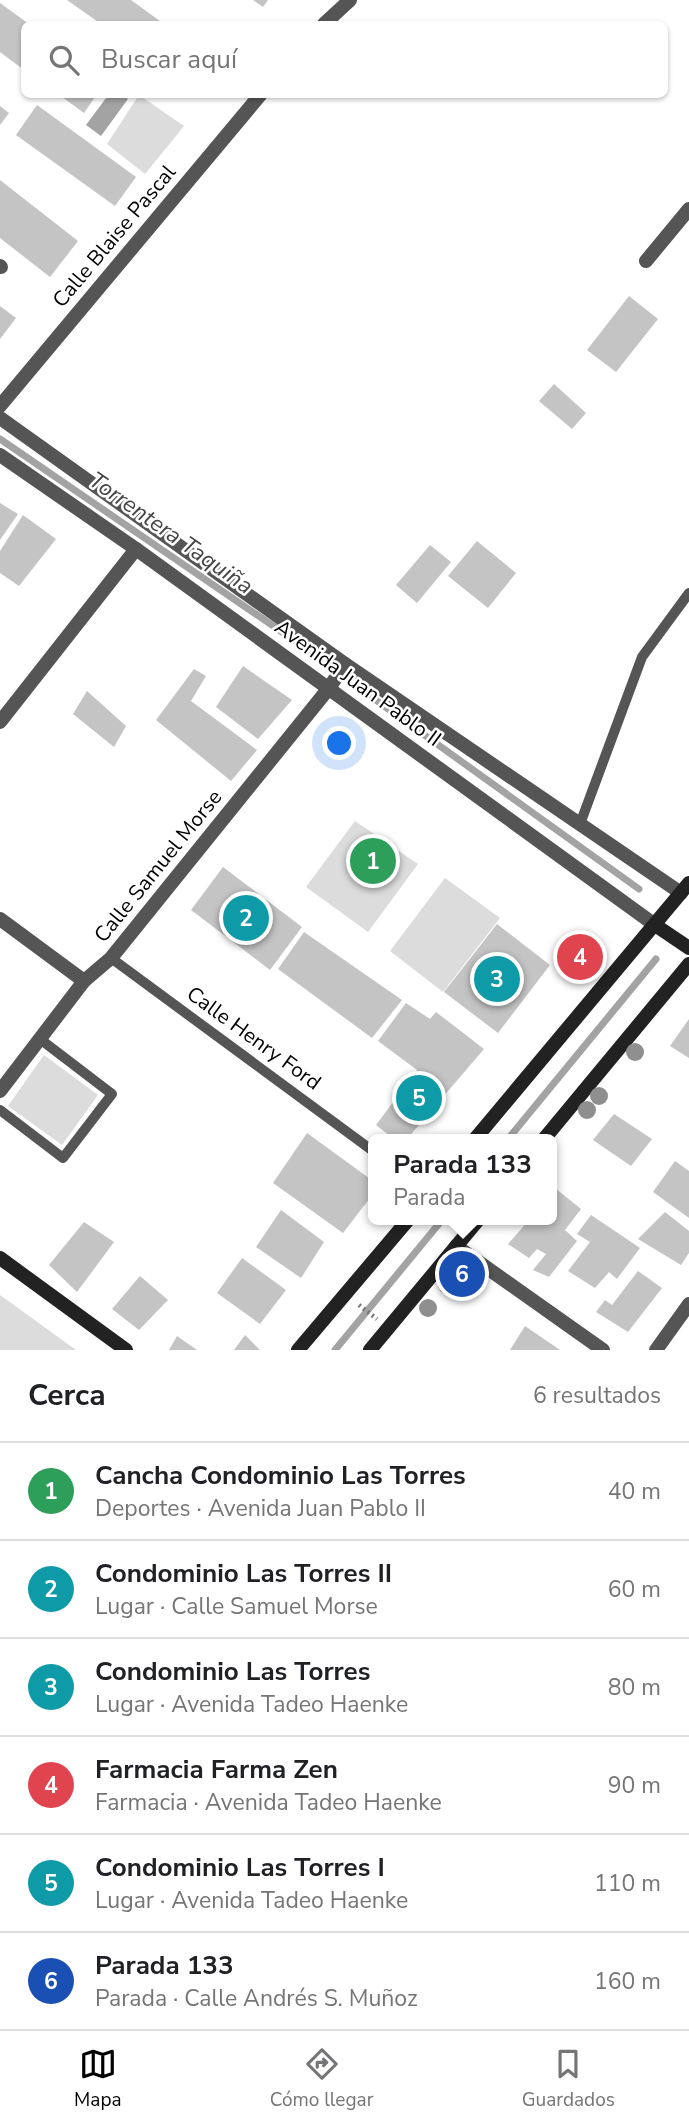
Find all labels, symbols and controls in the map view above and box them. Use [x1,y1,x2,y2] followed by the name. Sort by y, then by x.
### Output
[21,21,668,98] search box
[45,41,83,79] icon: search
[101,42,237,77] text: Buscar aquí
[46,158,182,313] street label: Calle Blaise Pascal
[83,465,259,601] water label: Torrentera Taquiña
[269,613,447,753] street label: Avenida Juan Pablo II
[322,726,356,760] your location
[88,784,228,948] street label: Calle Samuel Morse
[350,835,396,887] pin: 1
[223,892,269,944] pin: 2
[557,931,603,983] pin: 4
[474,953,520,1005] pin: 3
[181,980,327,1096] street label: Calle Henry Ford
[396,1072,442,1124] pin: 5
[368,1134,557,1225] popup
[393,1147,532,1182] text: Parada 133
[393,1182,465,1213] text: Parada
[439,1248,485,1300] pin: 6
[28,1375,106,1416] text: Cerca
[533,1380,661,1411] text: 6 resultados
[95,1458,466,1493] text: Cancha Condominio Las Torres
[44,1476,58,1507] text: 1
[608,1476,661,1507] text: 40 m
[95,1493,426,1524] text: Deportes · Avenida Juan Pablo II
[95,1556,392,1591] text: Condominio Las Torres II
[44,1574,58,1605] text: 2
[608,1574,661,1605] text: 60 m
[95,1591,378,1622] text: Lugar · Calle Samuel Morse
[95,1654,370,1689] text: Condominio Las Torres
[44,1672,58,1703] text: 3
[608,1672,661,1703] text: 80 m
[95,1689,408,1720] text: Lugar · Avenida Tadeo Haenke
[95,1752,338,1787] text: Farmacia Farma Zen
[44,1770,58,1801] text: 4
[608,1770,661,1801] text: 90 m
[95,1787,442,1818] text: Farmacia · Avenida Tadeo Haenke
[95,1850,385,1885] text: Condominio Las Torres I
[44,1868,58,1899] text: 5
[594,1868,661,1899] text: 110 m
[95,1885,408,1916] text: Lugar · Avenida Tadeo Haenke
[95,1948,234,1983] text: Parada 133
[44,1966,58,1997] text: 6
[594,1966,661,1997] text: 160 m
[95,1983,418,2014] text: Parada · Calle Andrés S. Muñoz
[74,2045,122,2113] tab: Mapa
[270,2045,373,2113] tab: Cómo llegar
[522,2045,615,2113] tab: Guardados

